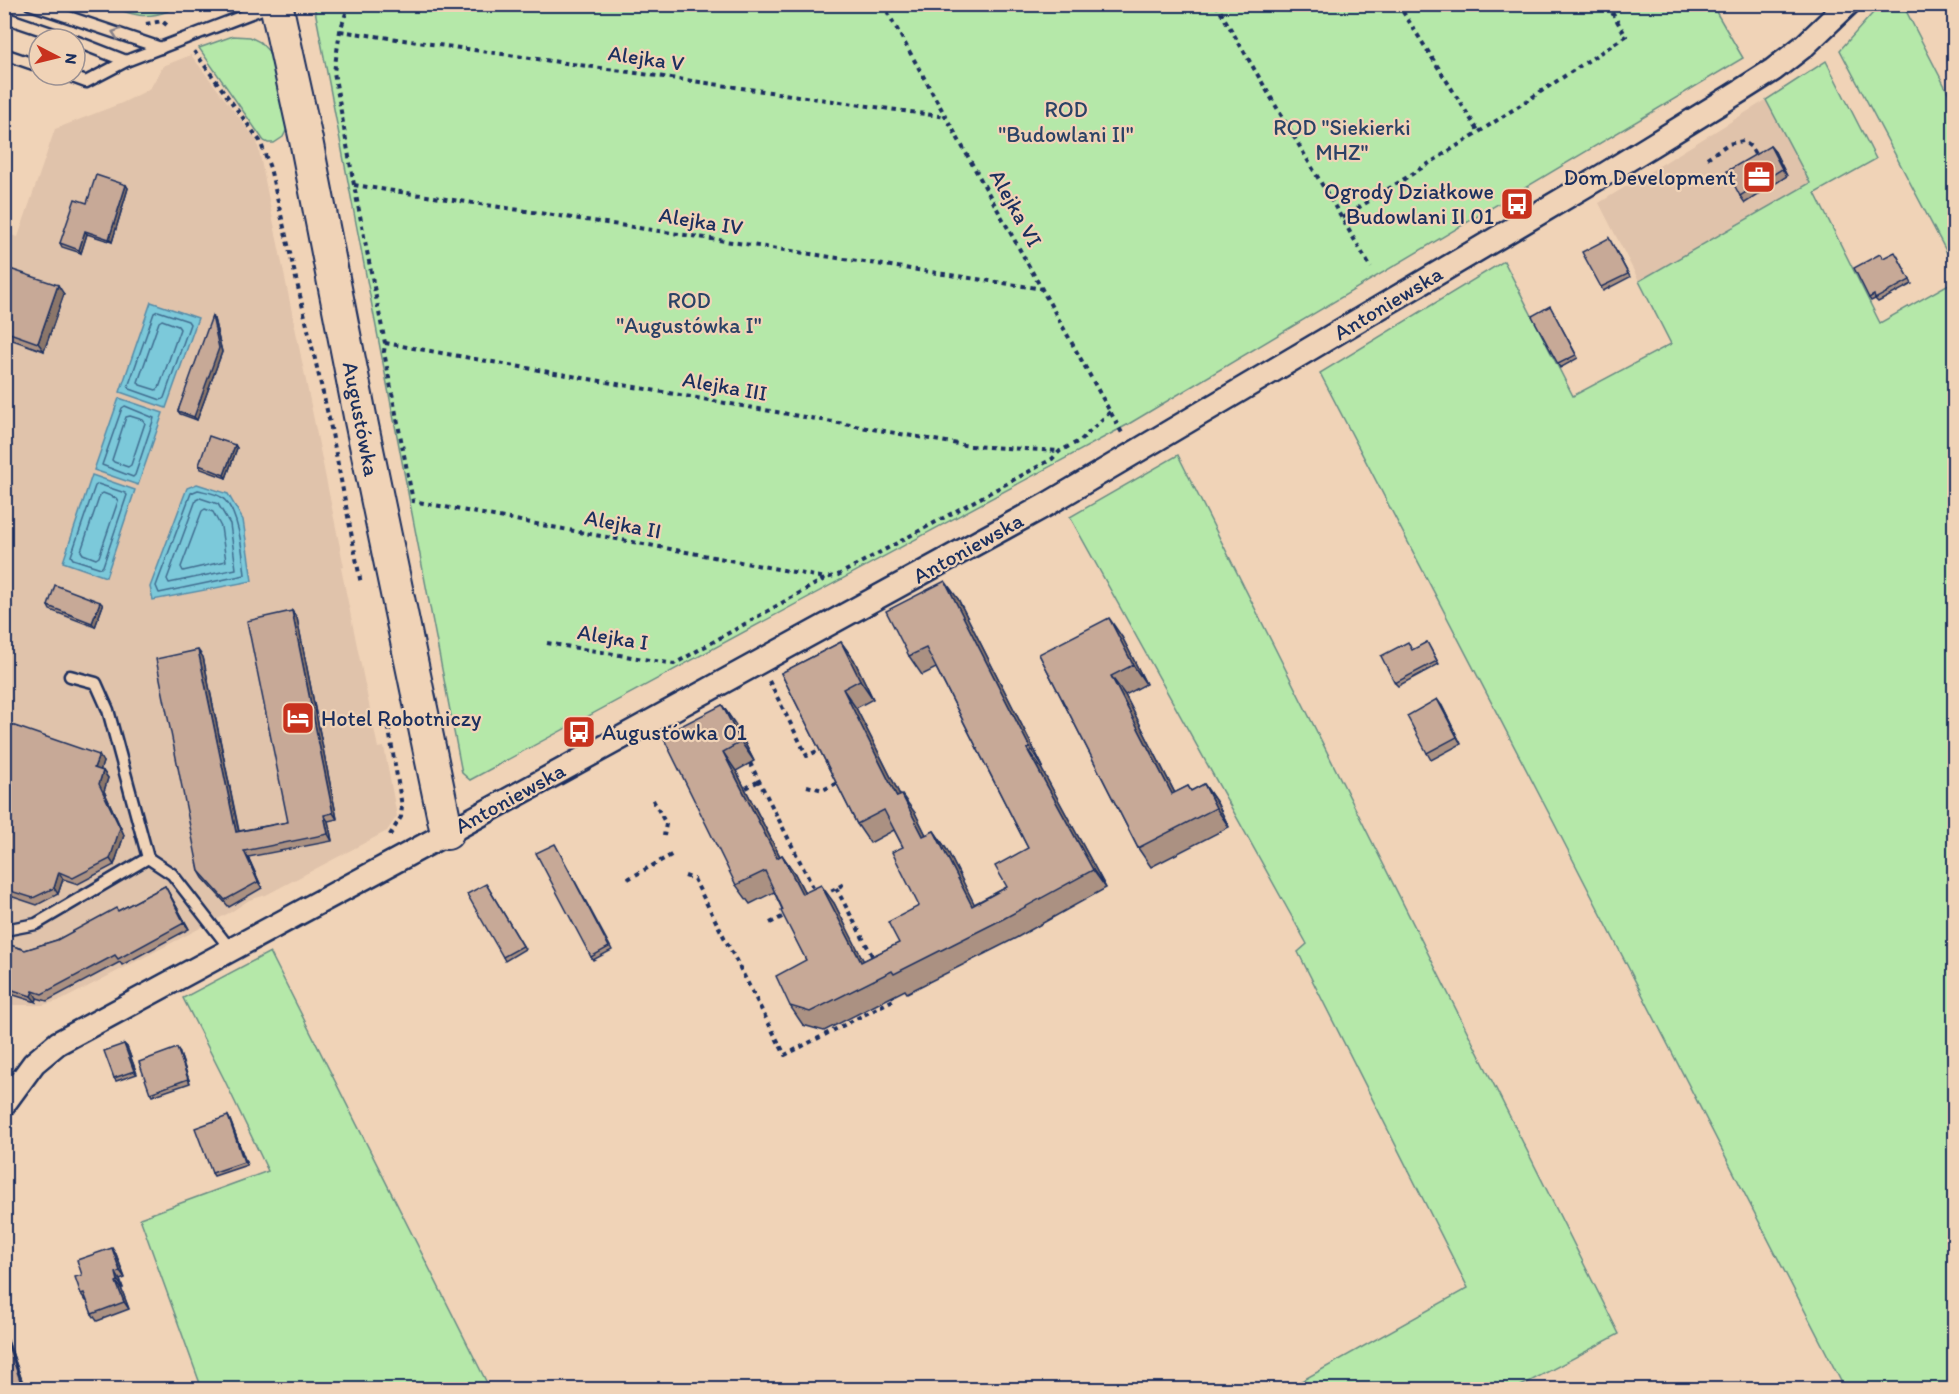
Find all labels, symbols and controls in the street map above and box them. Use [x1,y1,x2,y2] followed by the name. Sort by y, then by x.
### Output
[27,27,87,87] north arrow
[111,28,122,40] one-way arrow
[606,39,686,77] street label: Alejka V
[61,52,81,65] text: N
[998,96,1134,148] park label: ROD "Budowlani II"
[1273,114,1411,166] park label: ROD "Siekierki MHZ"
[1741,159,1777,195] office icon: Dom Development
[984,164,1048,252] street label: Alejka VI
[1564,164,1736,191] place label: Dom Development
[1324,178,1494,230] place label: Ogrody Działkowe Budowlani II 01
[1499,186,1535,222] bus stop icon: Ogrody Działkowe Budowlani II 01
[657,201,745,241] street label: Alejka IV
[1329,260,1448,346] street label: Antoniewska
[616,287,762,339] park label: ROD "Augustówka I"
[337,359,385,479] street label: Augustówka
[681,365,769,407] street label: Alejka III
[582,503,664,545] street label: Alejka II
[908,506,1029,589] street label: Antoniewska
[576,618,650,656] street label: Alejka I
[280,700,316,736] hotel icon: Hotel Robotniczy
[321,705,482,732] place label: Hotel Robotniczy
[561,714,597,750] bus stop icon: Augustówka 01
[602,719,747,746] place label: Augustówka 01
[450,756,571,839] street label: Antoniewska

